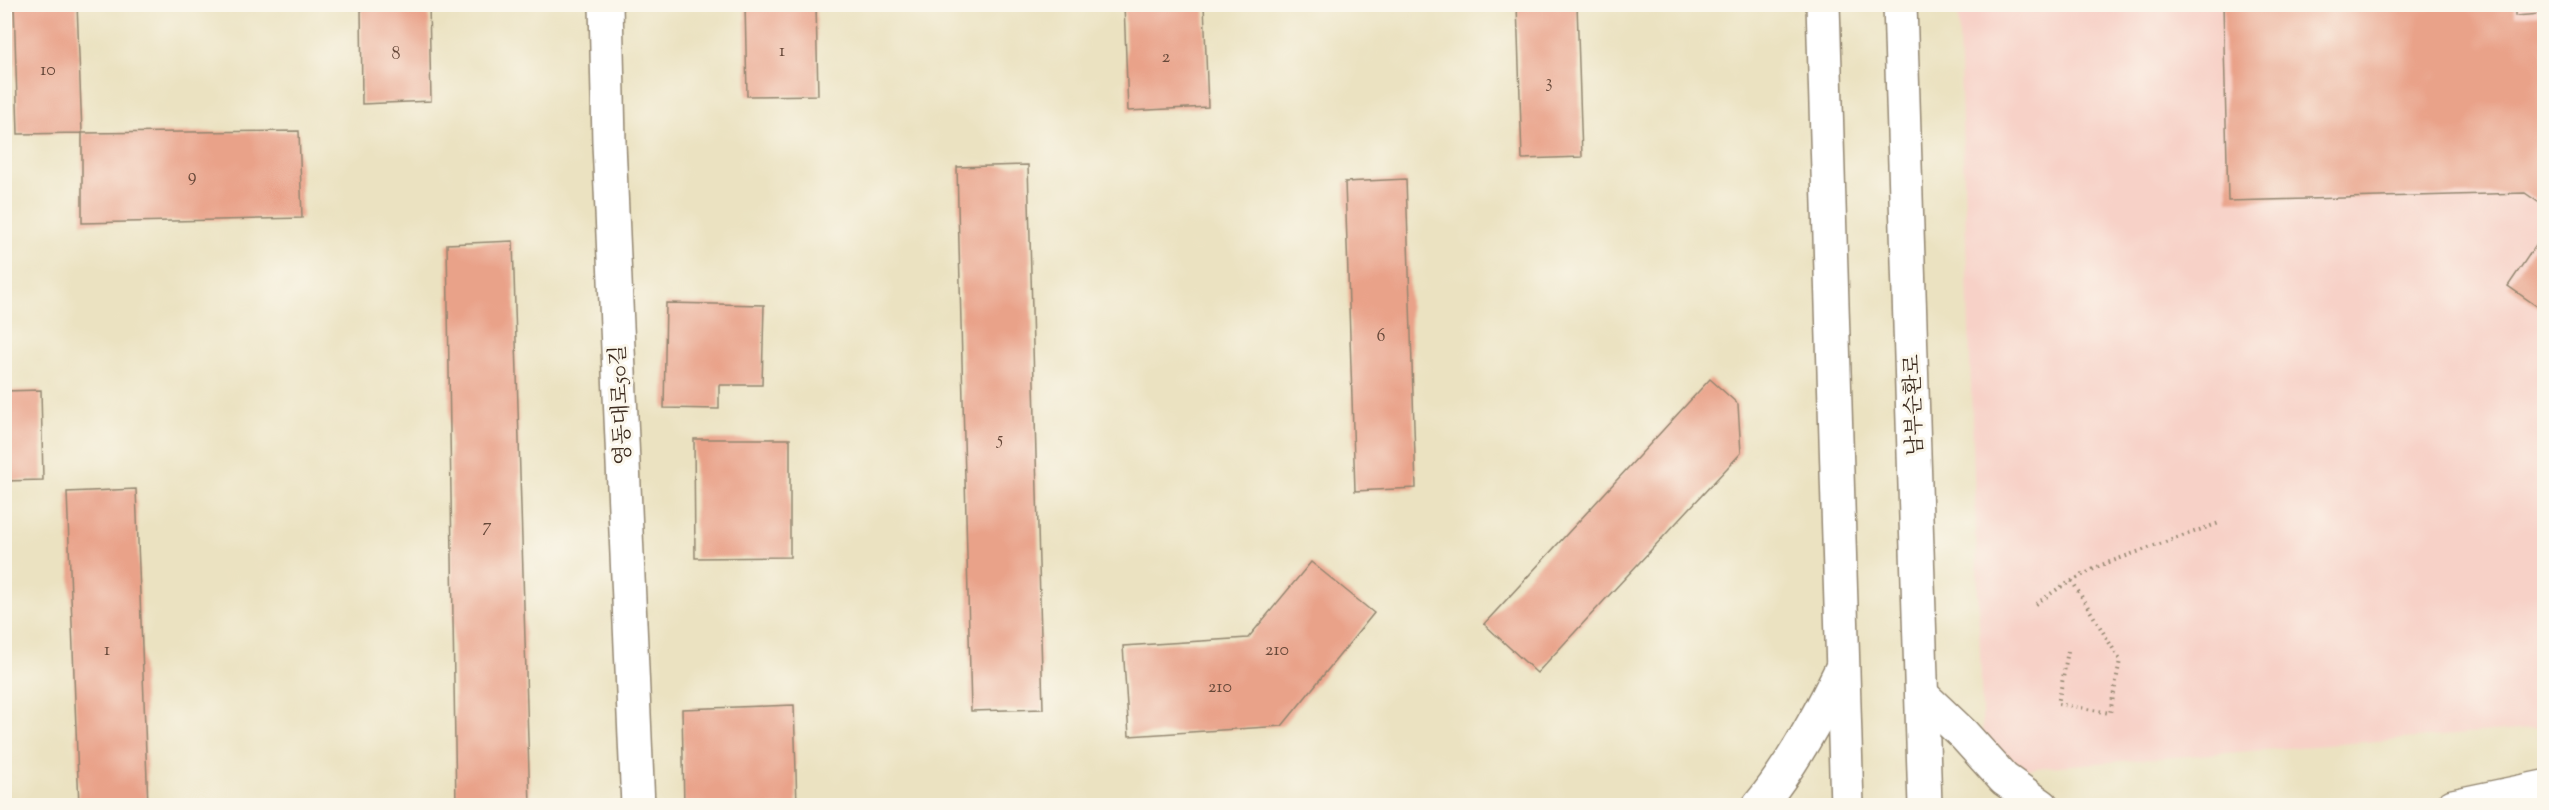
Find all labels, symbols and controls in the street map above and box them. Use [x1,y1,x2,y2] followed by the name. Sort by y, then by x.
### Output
[779,39,785,65] house number: 1
[392,42,401,68] house number: 8
[1162,45,1171,71] house number: 2
[40,58,56,84] house number: 10
[1545,70,1553,96] house number: 3
[188,164,197,190] house number: 9
[1377,324,1386,350] house number: 6
[604,344,640,465] street label: 영동대로50길
[1898,354,1932,456] street label: 남부순환로
[996,427,1003,453] house number: 5
[482,514,492,540] house number: 7
[104,638,110,664] house number: 1
[1265,638,1289,664] house number: 210
[1208,675,1232,701] house number: 210

